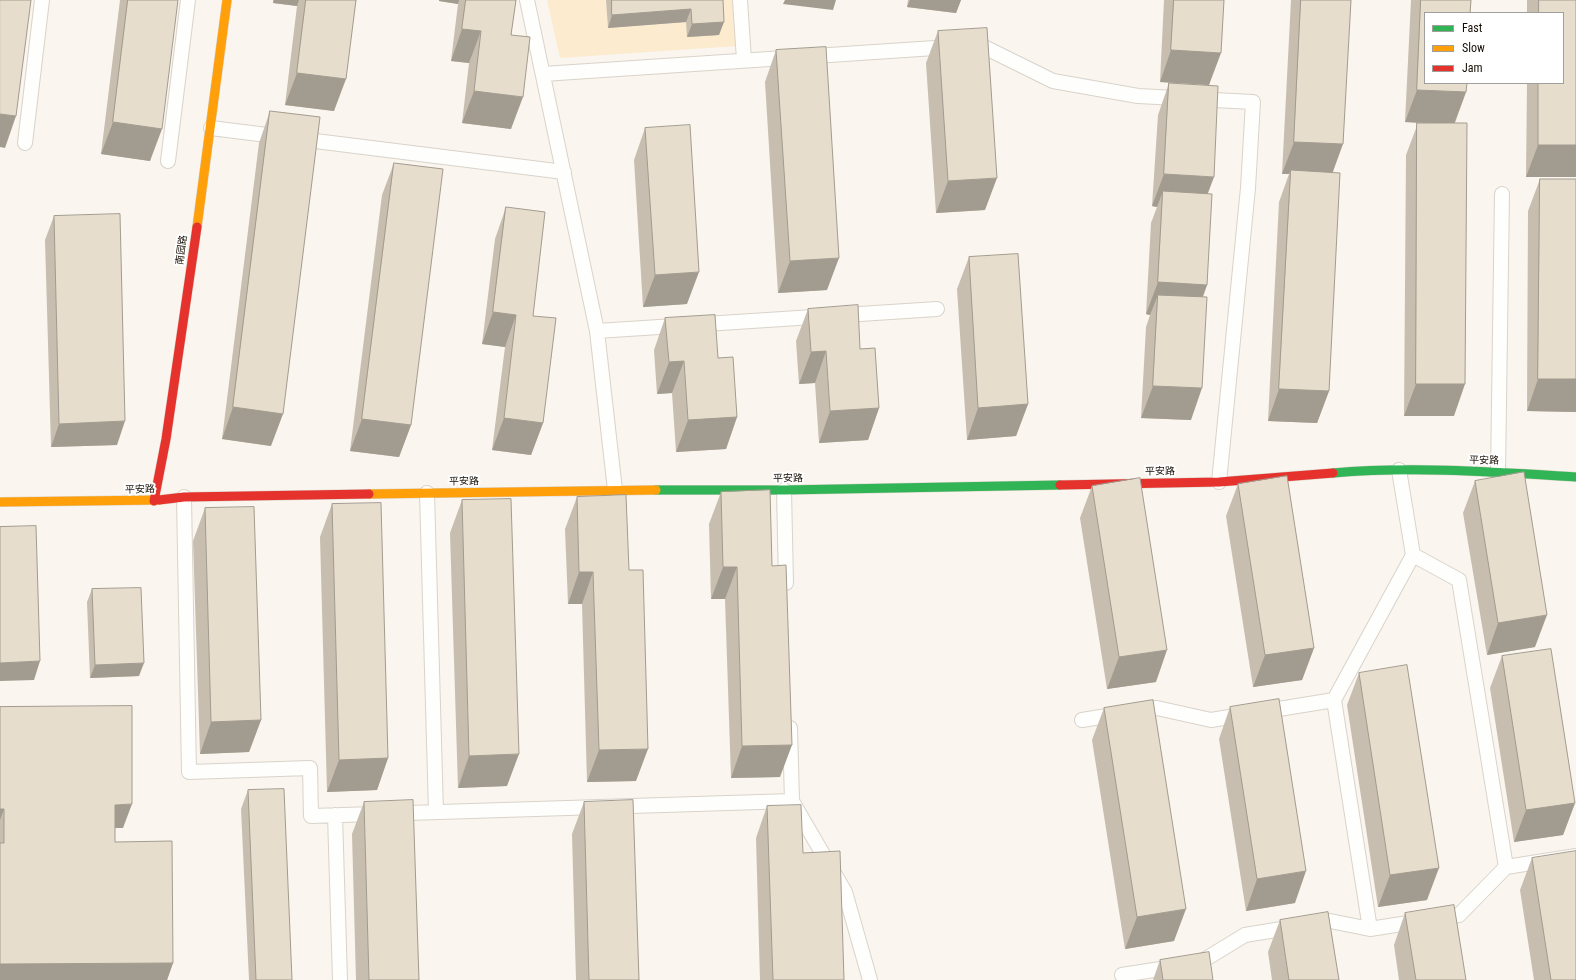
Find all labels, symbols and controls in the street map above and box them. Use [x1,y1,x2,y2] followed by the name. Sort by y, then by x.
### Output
[1424,12,1564,84] legend
[1462,21,1482,35] text: Fast
[1462,41,1485,55] text: Slow
[1462,61,1483,75] text: Jam
[174,234,190,266] street label: 南园路
[1469,455,1499,467] street label: 平安路
[1145,466,1175,478] street label: 平安路
[773,473,803,485] street label: 平安路
[449,476,479,488] street label: 平安路
[125,483,155,497] street label: 平安路

